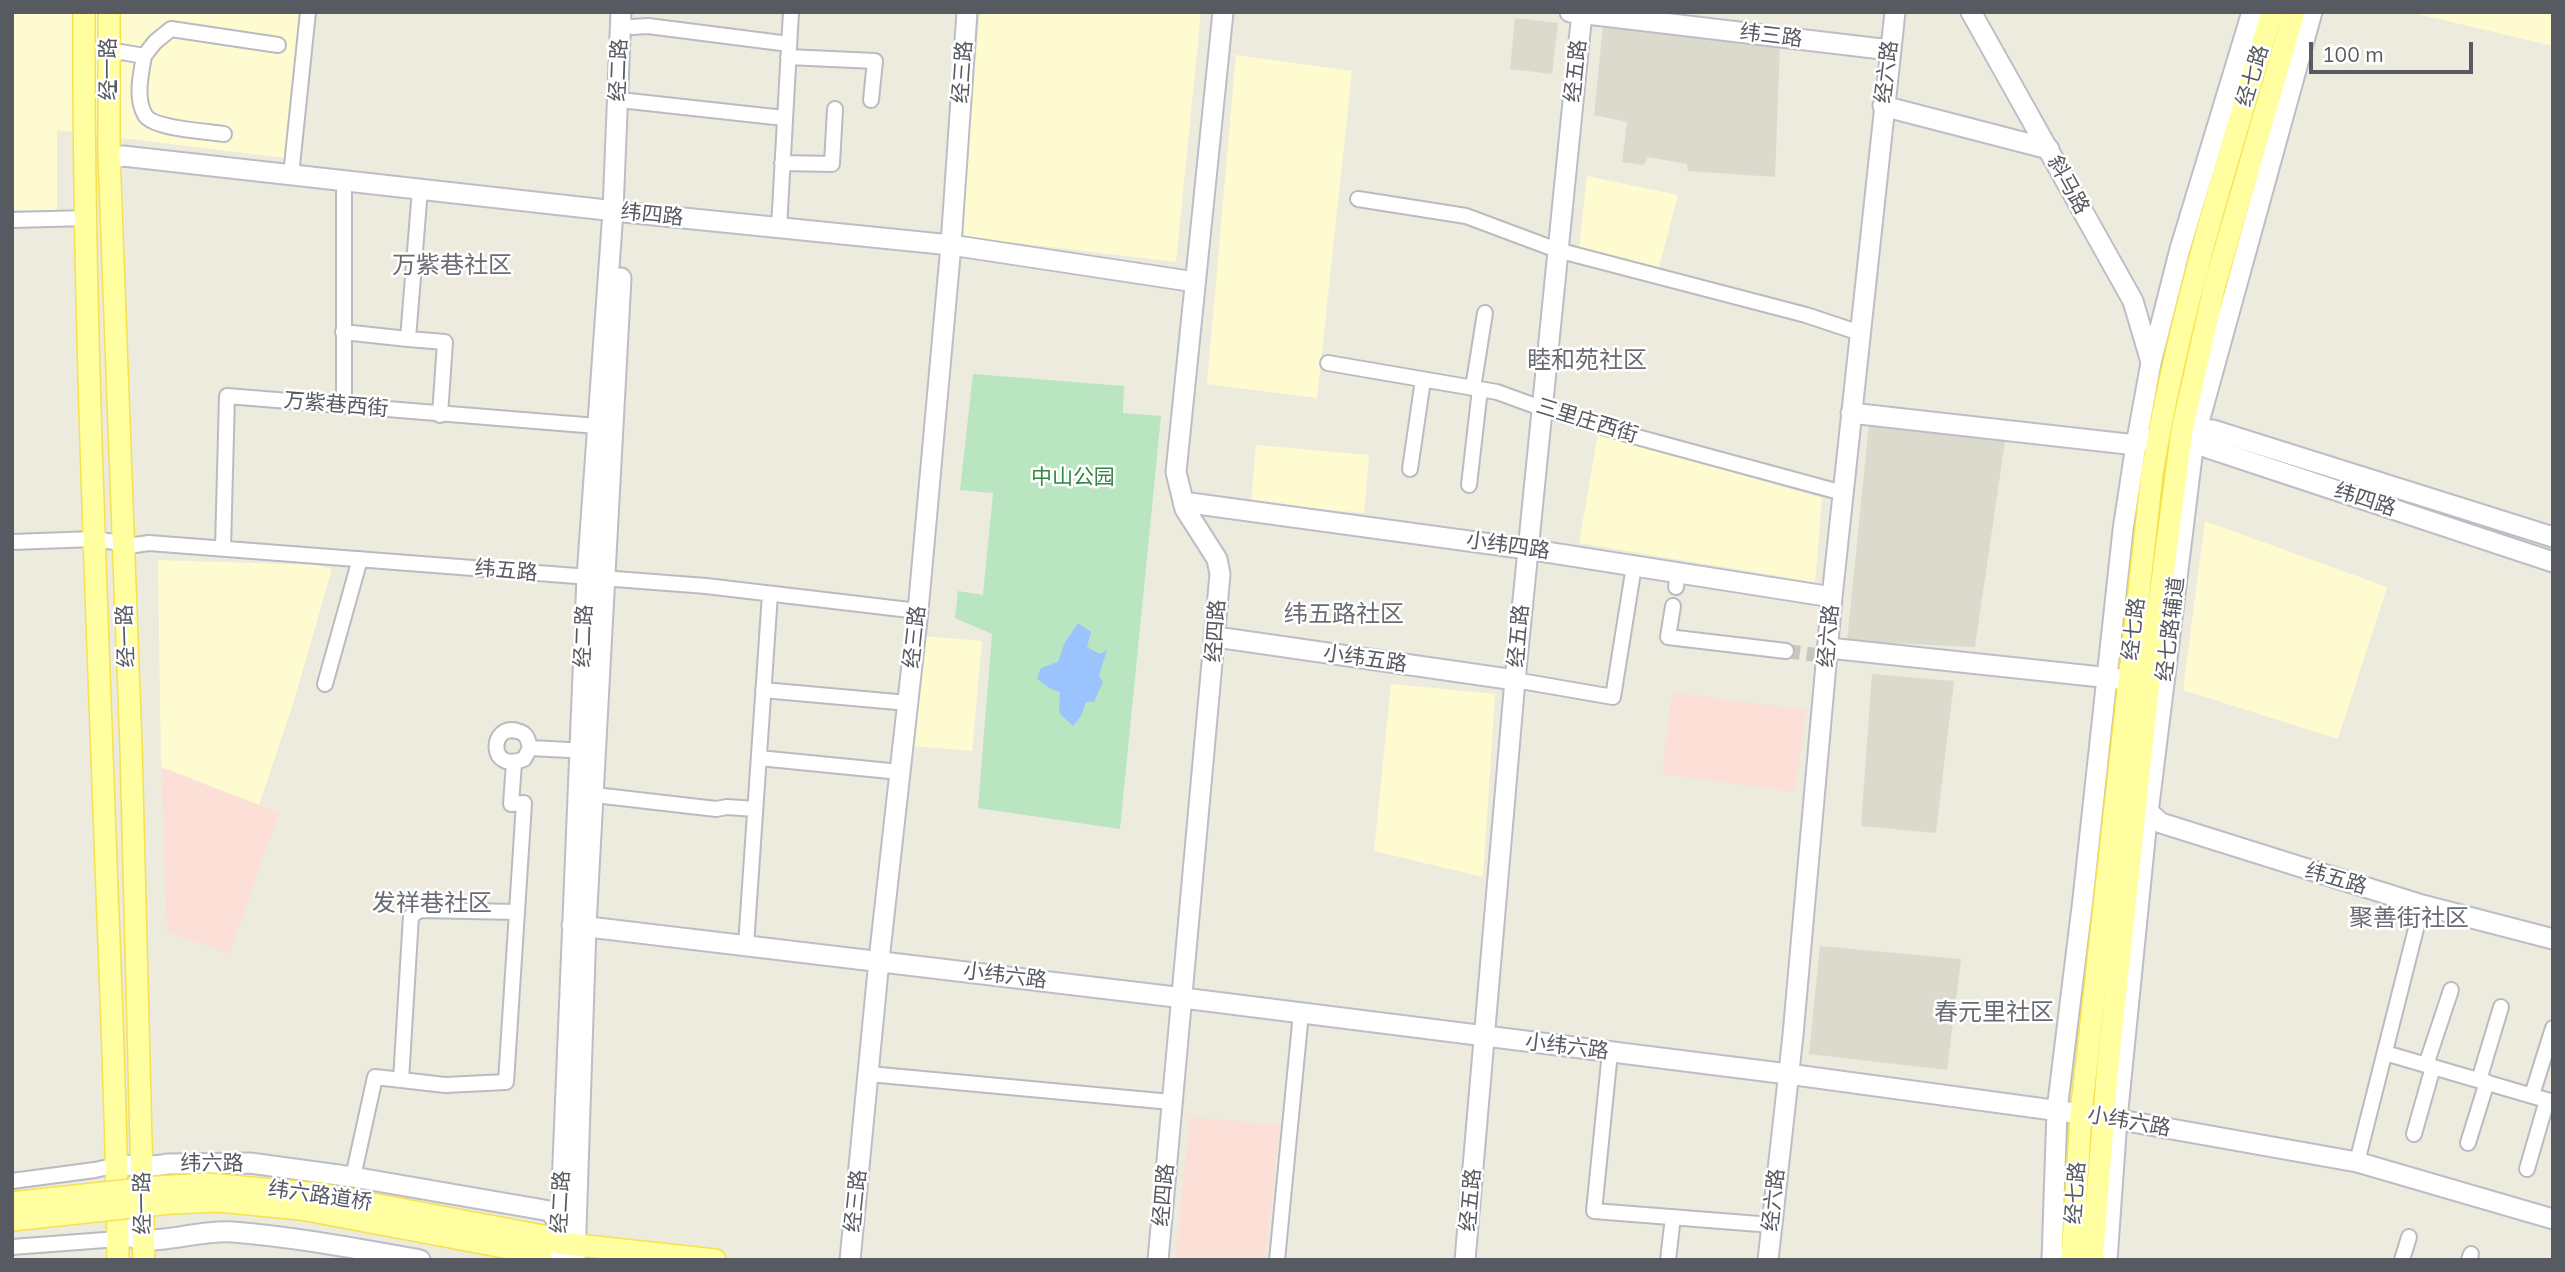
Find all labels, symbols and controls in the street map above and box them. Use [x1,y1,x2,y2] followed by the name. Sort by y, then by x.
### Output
[1738,20,1804,52] street label: 纬三路
[2313,28,2478,72] scale bar
[96,38,122,100] street label: 经一路
[605,38,633,102] street label: 经二路
[1560,38,1592,104] street label: 经五路
[1871,39,1903,105] street label: 经六路
[948,40,978,104] street label: 经三路
[2322,41,2384,67] text: 100 m
[2232,42,2274,110] street label: 经七路
[2042,151,2094,219] street label: 斜马路
[619,199,685,231] street label: 纬四路
[392,252,512,280] district label: 万紫巷社区
[1527,347,1647,375] district label: 睦和苑社区
[283,388,389,422] street label: 万紫巷西街
[1533,394,1641,448] street label: 三里庄西街
[1031,465,1115,491] park label: 中山公园
[2331,478,2399,522] street label: 纬四路
[1465,528,1551,564] street label: 小纬四路
[474,556,538,586] street label: 纬五路
[2152,575,2190,683] street label: 经七路辅道
[2118,596,2150,662] street label: 经七路
[1201,599,1231,663] street label: 经四路
[1284,601,1404,629] district label: 纬五路社区
[112,604,140,668] street label: 经一路
[570,604,598,668] street label: 经二路
[899,604,931,670] street label: 经三路
[1504,604,1534,668] street label: 经五路
[1814,604,1844,668] street label: 经六路
[1322,641,1408,677] street label: 小纬五路
[2302,858,2370,900] street label: 纬五路
[372,890,492,918] district label: 发祥巷社区
[2349,905,2469,933] district label: 聚善街社区
[962,958,1048,994] street label: 小纬六路
[1934,999,2054,1027] district label: 春元里社区
[1524,1029,1610,1065] street label: 小纬六路
[2085,1102,2173,1142] street label: 小纬六路
[181,1151,243,1177] street label: 纬六路
[2061,1161,2091,1225] street label: 经七路
[1149,1163,1179,1227] street label: 经四路
[1758,1167,1790,1233] street label: 经六路
[840,1168,872,1234] street label: 经三路
[1456,1168,1486,1232] street label: 经五路
[547,1170,575,1234] street label: 经二路
[130,1171,156,1235] street label: 经一路
[266,1176,374,1216] street label: 纬六路道桥

